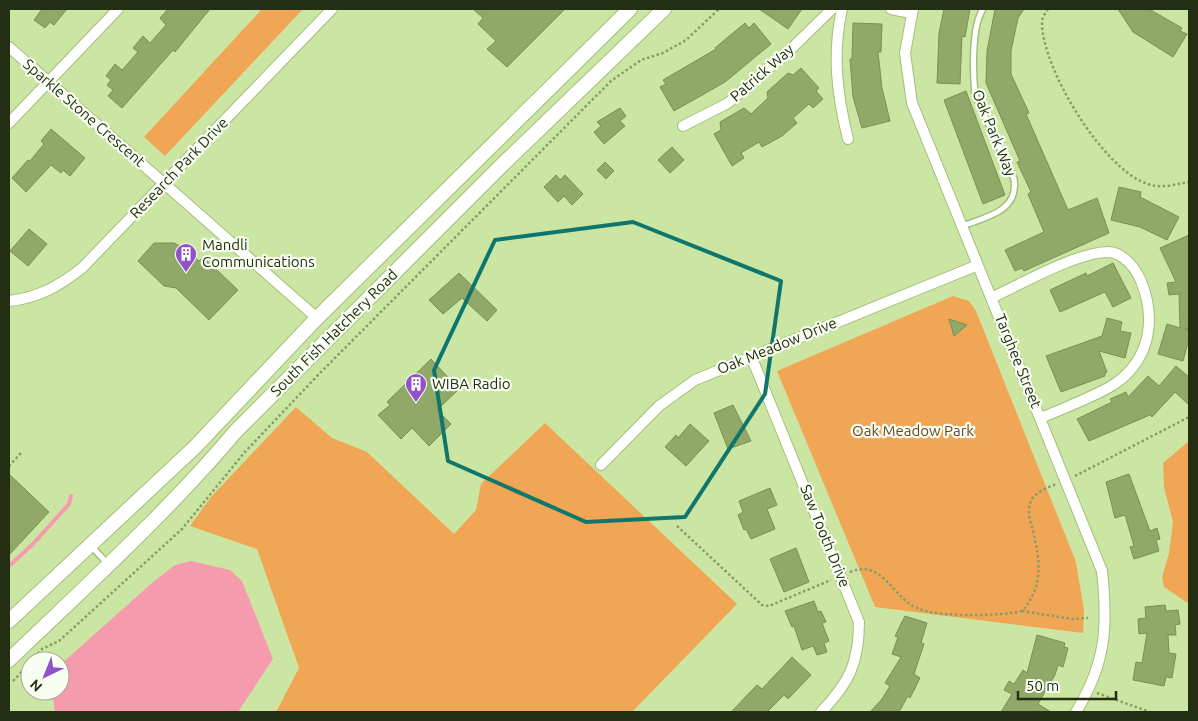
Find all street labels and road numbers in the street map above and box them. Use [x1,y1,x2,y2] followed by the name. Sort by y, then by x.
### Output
[727,41,797,105] street label: Patrick Way
[20,55,149,170] street label: Sparkle Stone Crescent
[969,87,1020,179] street label: Oak Park Way
[126,114,231,222] street label: Research Park Drive
[267,266,401,400] street label: South Fish Hatchery Road
[992,311,1045,411] street label: Targhee Street
[715,314,839,377] street label: Oak Meadow Drive
[797,482,854,590] street label: Saw Tooth Drive

